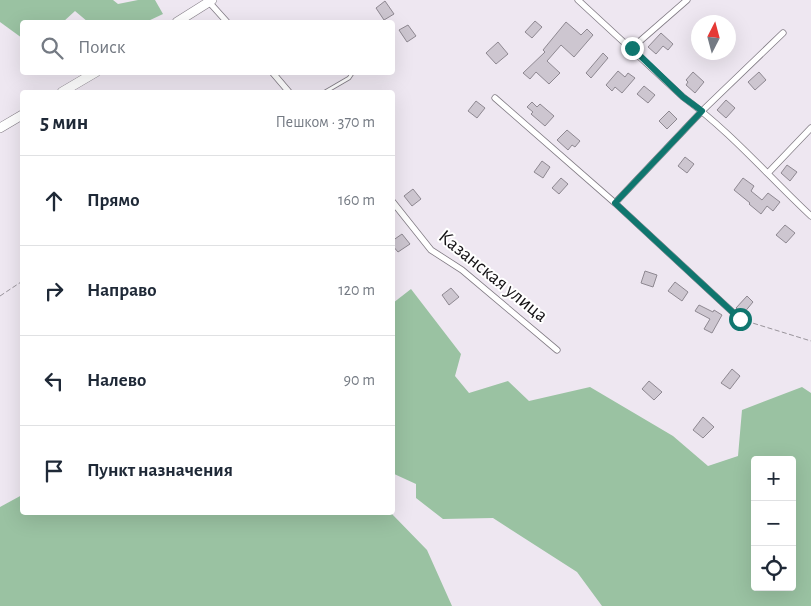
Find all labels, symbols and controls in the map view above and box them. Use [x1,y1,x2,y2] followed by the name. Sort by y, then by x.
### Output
[691,15,736,60] north arrow
[20,20,395,75] search box
[38,34,66,62] icon: search
[621,37,644,60] route end
[78,38,125,57] text: Поиск
[40,112,88,133] text: 5 мин
[276,114,375,130] text: Пешком · 370 m
[40,187,68,215] icon: ahead
[87,191,140,210] text: Прямо
[338,192,375,208] text: 160 m
[435,226,551,326] street label: Казанская улица
[40,277,68,305] icon: right
[87,281,157,300] text: Направо
[338,282,375,298] text: 120 m
[729,308,752,331] route start
[40,367,68,395] icon: left
[87,371,146,390] text: Налево
[344,372,375,388] text: 90 m
[751,456,796,591] map controls
[751,456,796,501] button: +
[40,457,68,485] icon: arrive
[87,461,233,480] text: Пункт назначения
[751,501,796,546] button: −
[751,546,796,591] button: locate

